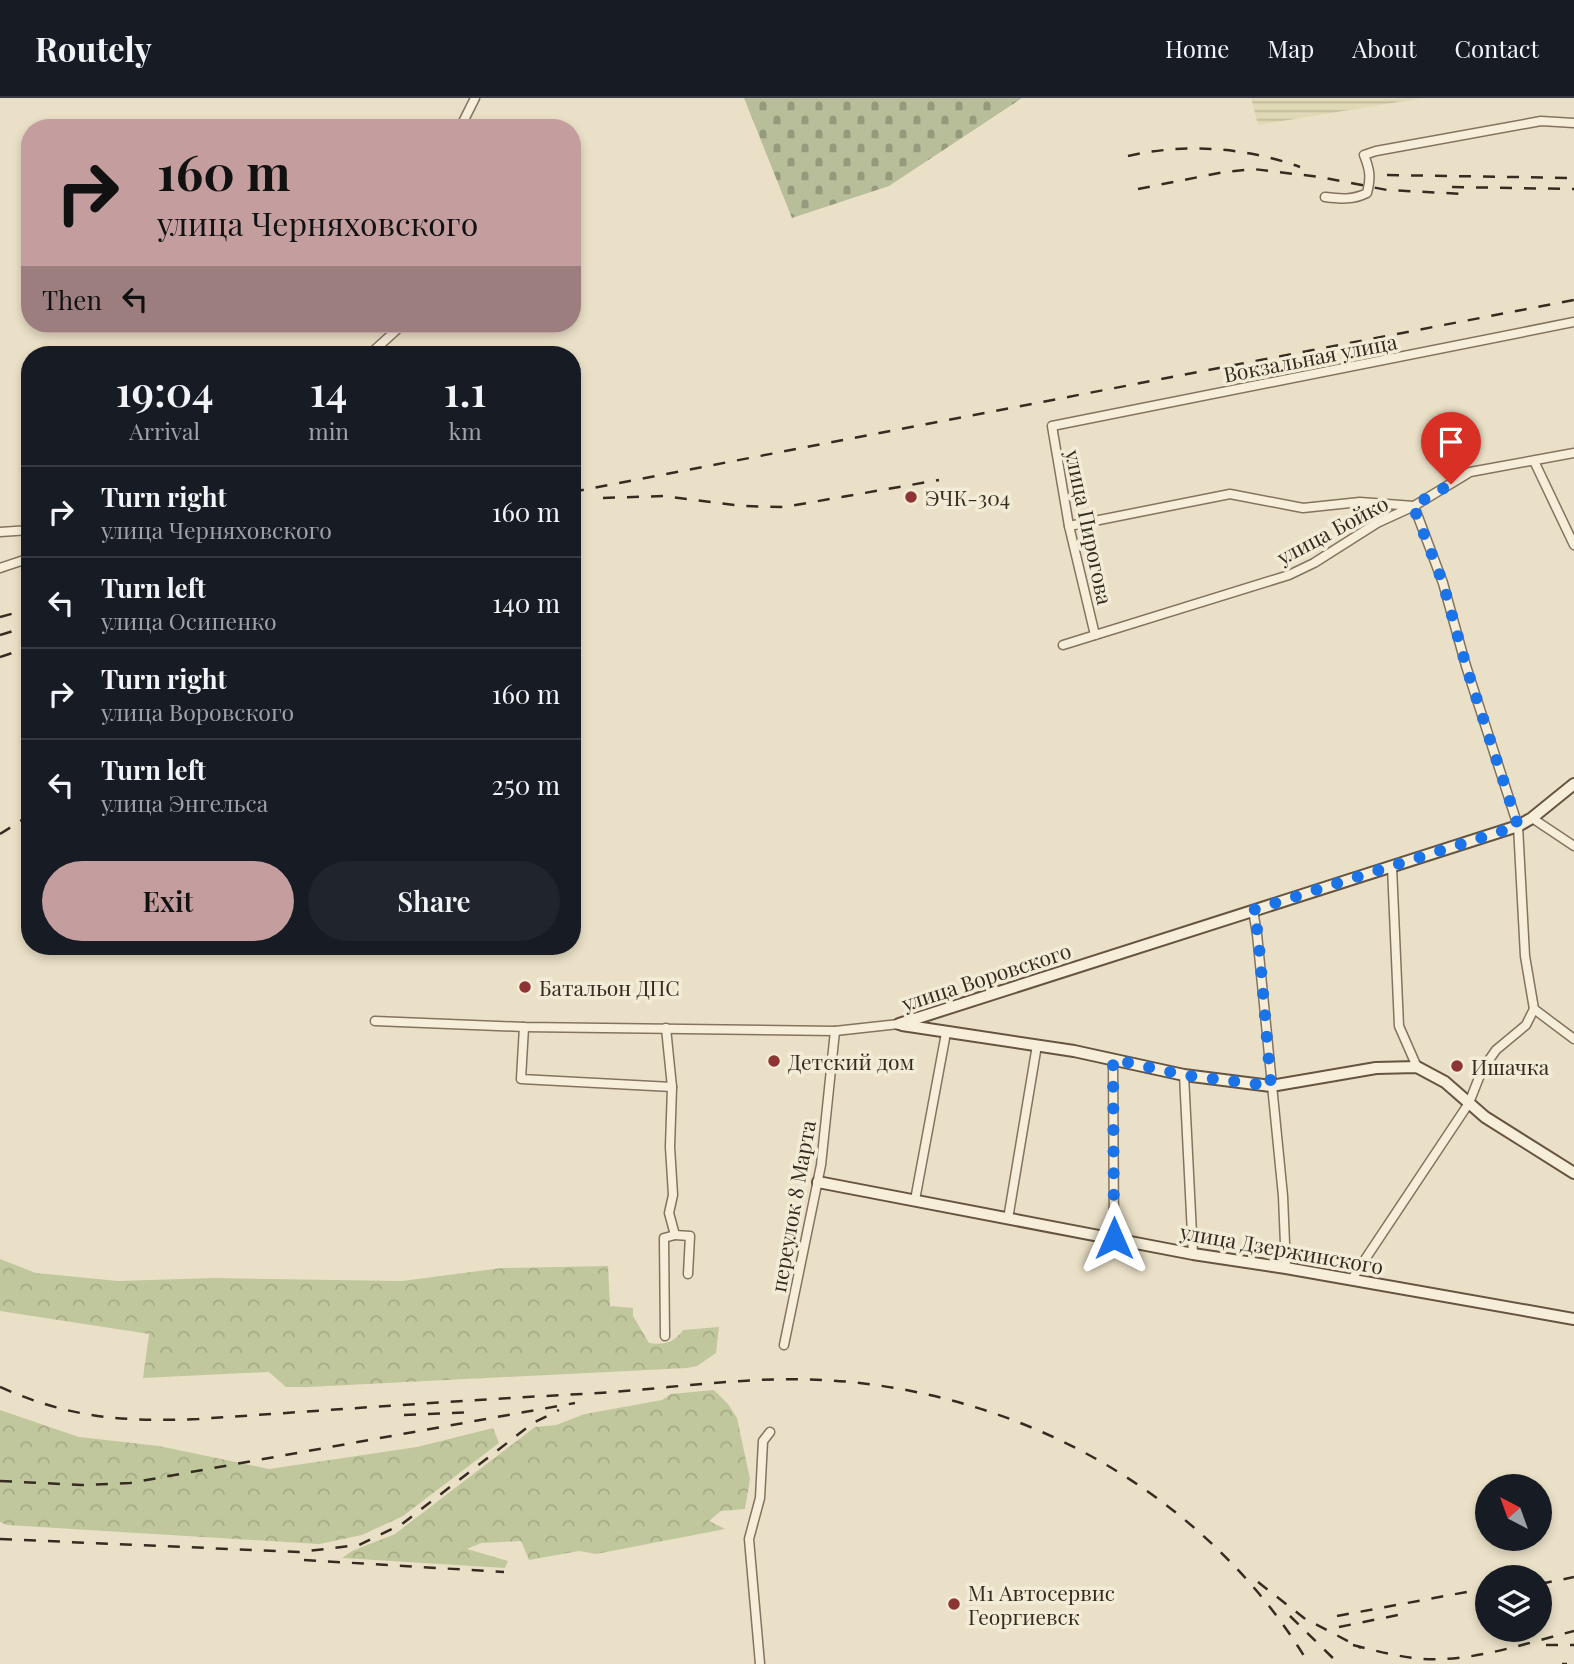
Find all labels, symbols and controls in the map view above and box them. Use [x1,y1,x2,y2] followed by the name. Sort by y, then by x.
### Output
[35,26,152,70] text: Routely
[1165,32,1229,64] text: Home
[1267,32,1314,64] text: Map
[1352,32,1416,64] text: About
[1454,32,1539,64] text: Contact
[157,138,291,203] text: 160 m
[42,147,133,238] icon: right
[157,201,478,244] text: улица Черняховского
[116,280,154,318] icon: left
[42,282,102,317] text: Then
[1221,326,1400,388] street label: Вокзальная улица
[115,362,214,418] text: 19:04
[310,362,347,418] text: 14
[444,362,487,418] text: 1.1
[1421,412,1481,484] pin
[129,415,200,446] text: Arrival
[308,415,349,446] text: min
[449,415,482,446] text: km
[1432,423,1470,461] icon: arrive
[1060,446,1120,608] street label: улица Пирогова
[101,479,227,514] text: Turn right
[925,483,1010,511] place label: ЭЧК-304
[1271,488,1393,571] street label: улица Бойко
[903,489,919,505] marker: ЭЧК-304
[42,493,80,531] icon: right
[492,494,560,529] text: 160 m
[101,514,332,545] text: улица Черняховского
[101,570,206,605] text: Turn left
[42,584,80,622] icon: left
[492,585,560,620] text: 140 m
[101,605,277,636] text: улица Осипенко
[101,661,227,696] text: Turn right
[42,675,80,713] icon: right
[492,676,560,711] text: 160 m
[101,696,294,727] text: улица Воровского
[101,752,206,787] text: Turn left
[42,766,80,804] icon: left
[492,767,560,802] text: 250 m
[101,787,268,818] text: улица Энгельса
[42,861,294,941] button: Exit
[308,861,560,941] button: Share
[897,935,1074,1017] street label: улица Воровского
[539,973,680,1001] place label: Батальон ДПС
[517,979,533,995] marker: Батальон ДПС
[788,1047,914,1075] place label: Детский дом
[1471,1052,1550,1080] place label: Ишачка
[766,1053,782,1069] marker: Детский дом
[1449,1058,1465,1074] marker: Ишачка
[763,1117,821,1294] street label: переулок 8 Марта
[1077,1201,1151,1275] position arrow
[1177,1216,1386,1280] street label: улица Дзержинского
[1475,1474,1552,1550] north arrow
[1475,1474,1552,1642] map controls
[1475,1565,1552,1642] button: layers
[968,1578,1115,1630] place label: М1 Автосервис Георгиевск
[946,1596,962,1612] marker: М1 Автосервис Георгиевск

